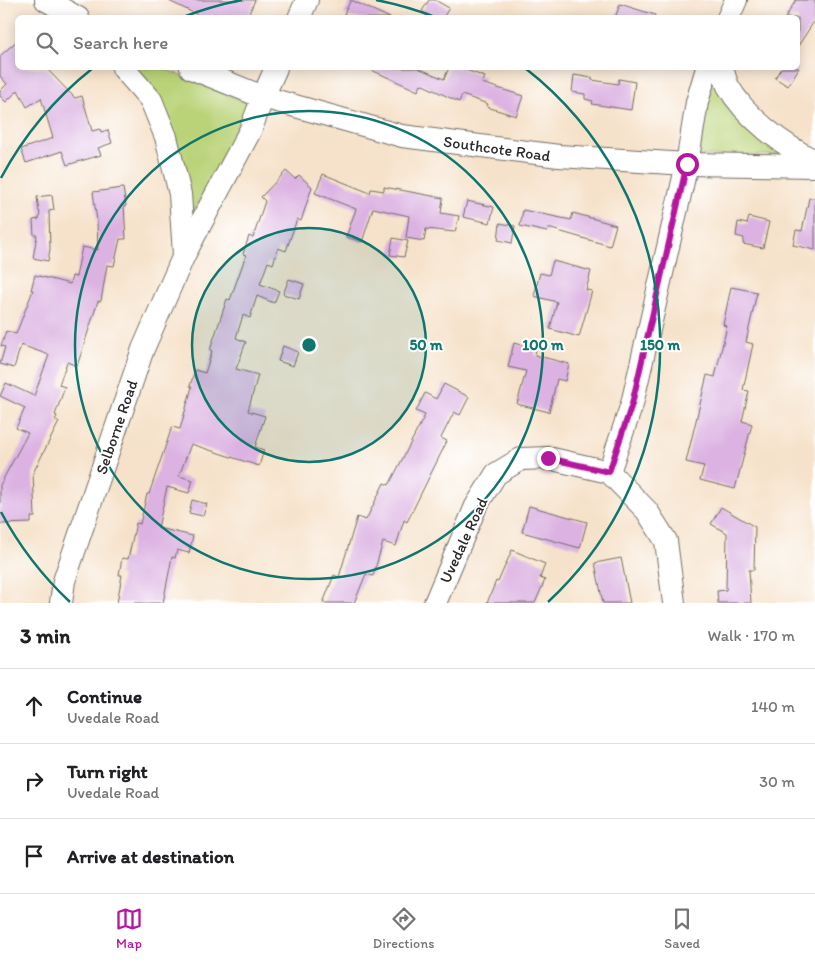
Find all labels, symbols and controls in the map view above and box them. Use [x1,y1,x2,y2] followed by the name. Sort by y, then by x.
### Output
[15,15,800,70] search box
[33,29,61,57] icon: search
[73,31,168,54] text: Search here
[442,132,552,165] street label: Southcote Road
[676,153,699,176] route start
[300,336,318,354] centre of rings
[409,336,443,354] text: 50 m
[522,336,564,354] text: 100 m
[640,336,680,354] text: 150 m
[91,377,142,477] street label: Selborne Road
[537,447,560,470] route end
[435,494,492,586] street label: Uvedale Road
[20,623,70,648] text: 3 min
[708,626,795,645] text: Walk · 170 m
[67,685,142,708] text: Continue
[20,692,48,720] icon: ahead
[751,697,795,716] text: 140 m
[67,708,159,727] text: Uvedale Road
[67,760,148,783] text: Turn right
[20,767,48,795] icon: right
[759,772,795,791] text: 30 m
[67,783,159,802] text: Uvedale Road
[20,842,48,870] icon: arrive
[67,845,234,868] text: Arrive at destination
[115,905,143,952] tab: Map
[373,905,434,952] tab: Directions
[664,905,700,952] tab: Saved

